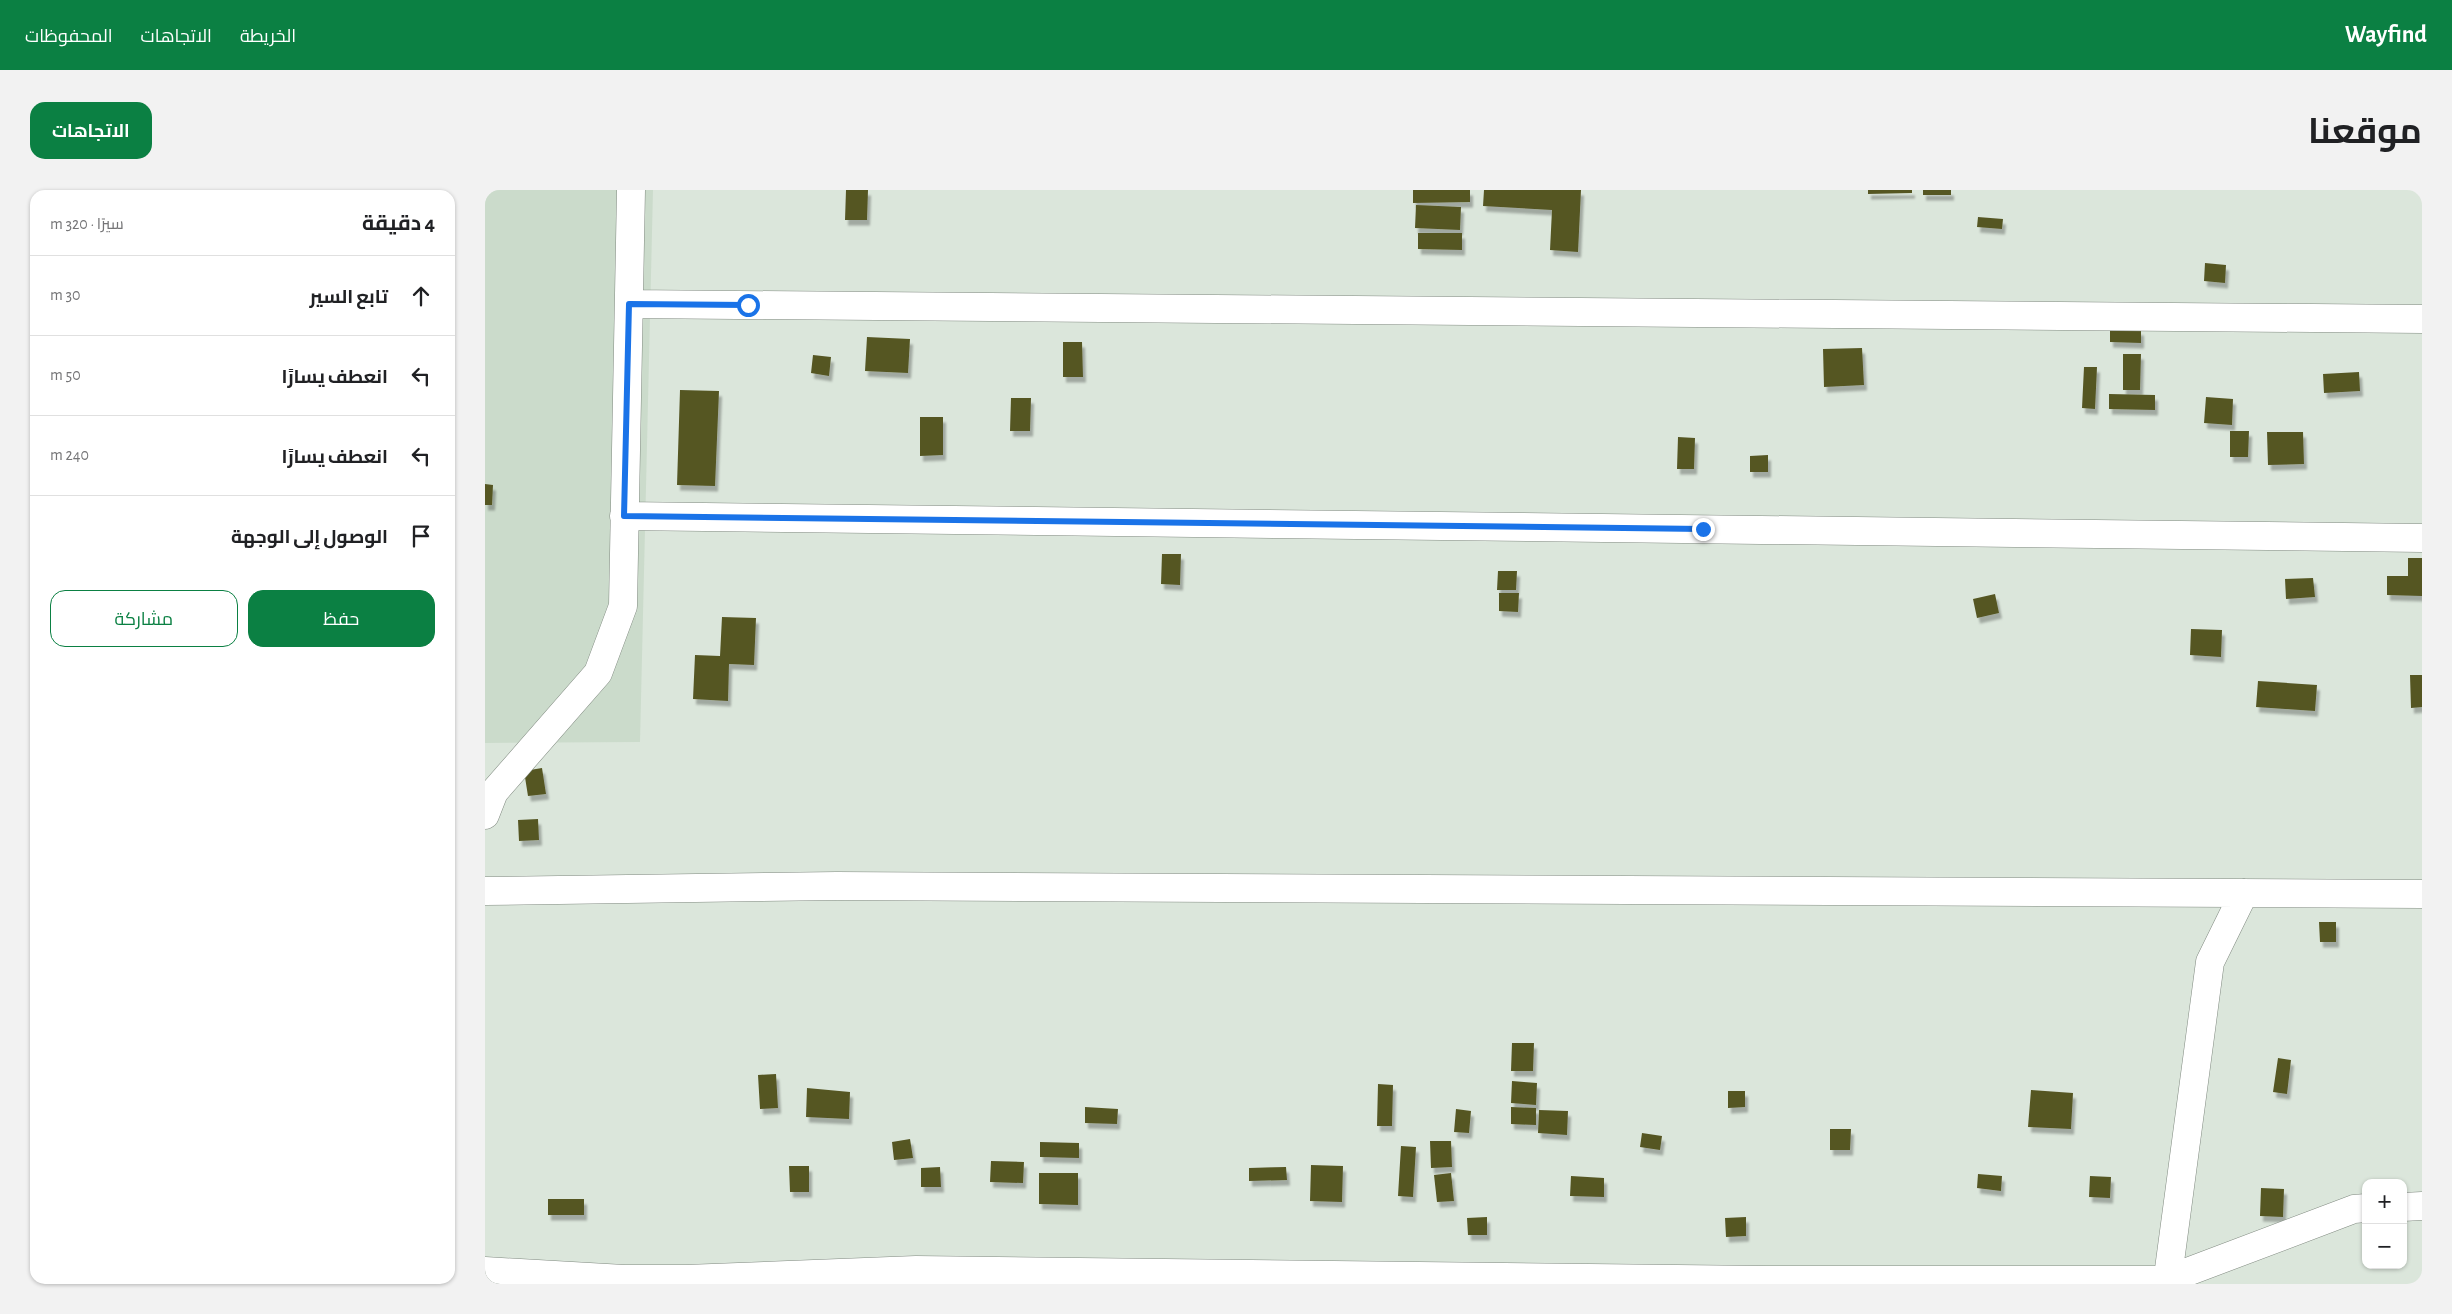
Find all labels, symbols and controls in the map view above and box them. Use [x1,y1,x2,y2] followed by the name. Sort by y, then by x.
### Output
[2345,23,2427,47] text: Wayfind
[25,28,113,46] text: المحفوظات
[141,28,212,46] text: الاتجاهات
[240,28,296,46] text: الخريطة
[30,102,152,159] button: الاتجاهات
[2308,115,2422,150] text: موقعنا
[362,213,435,234] text: 4 دقيقة
[50,216,124,232] text: سيرًا · 320 m
[407,282,435,310] icon: ahead
[50,287,81,303] text: 30 m
[310,288,388,307] text: تابع السير
[737,294,760,317] route start
[407,362,435,390] icon: left
[50,367,81,383] text: 50 m
[282,368,388,387] text: انعطف يسارًا
[407,442,435,470] icon: left
[50,447,89,463] text: 240 m
[282,448,388,467] text: انعطف يسارًا
[1692,518,1715,541] route end
[407,522,435,550] icon: arrive
[231,528,388,547] text: الوصول إلى الوجهة
[50,590,238,647] button: مشاركة
[248,590,435,647] button: حفظ
[2362,1179,2407,1269] map controls
[2362,1179,2407,1224] button: +
[2362,1224,2407,1269] button: −

